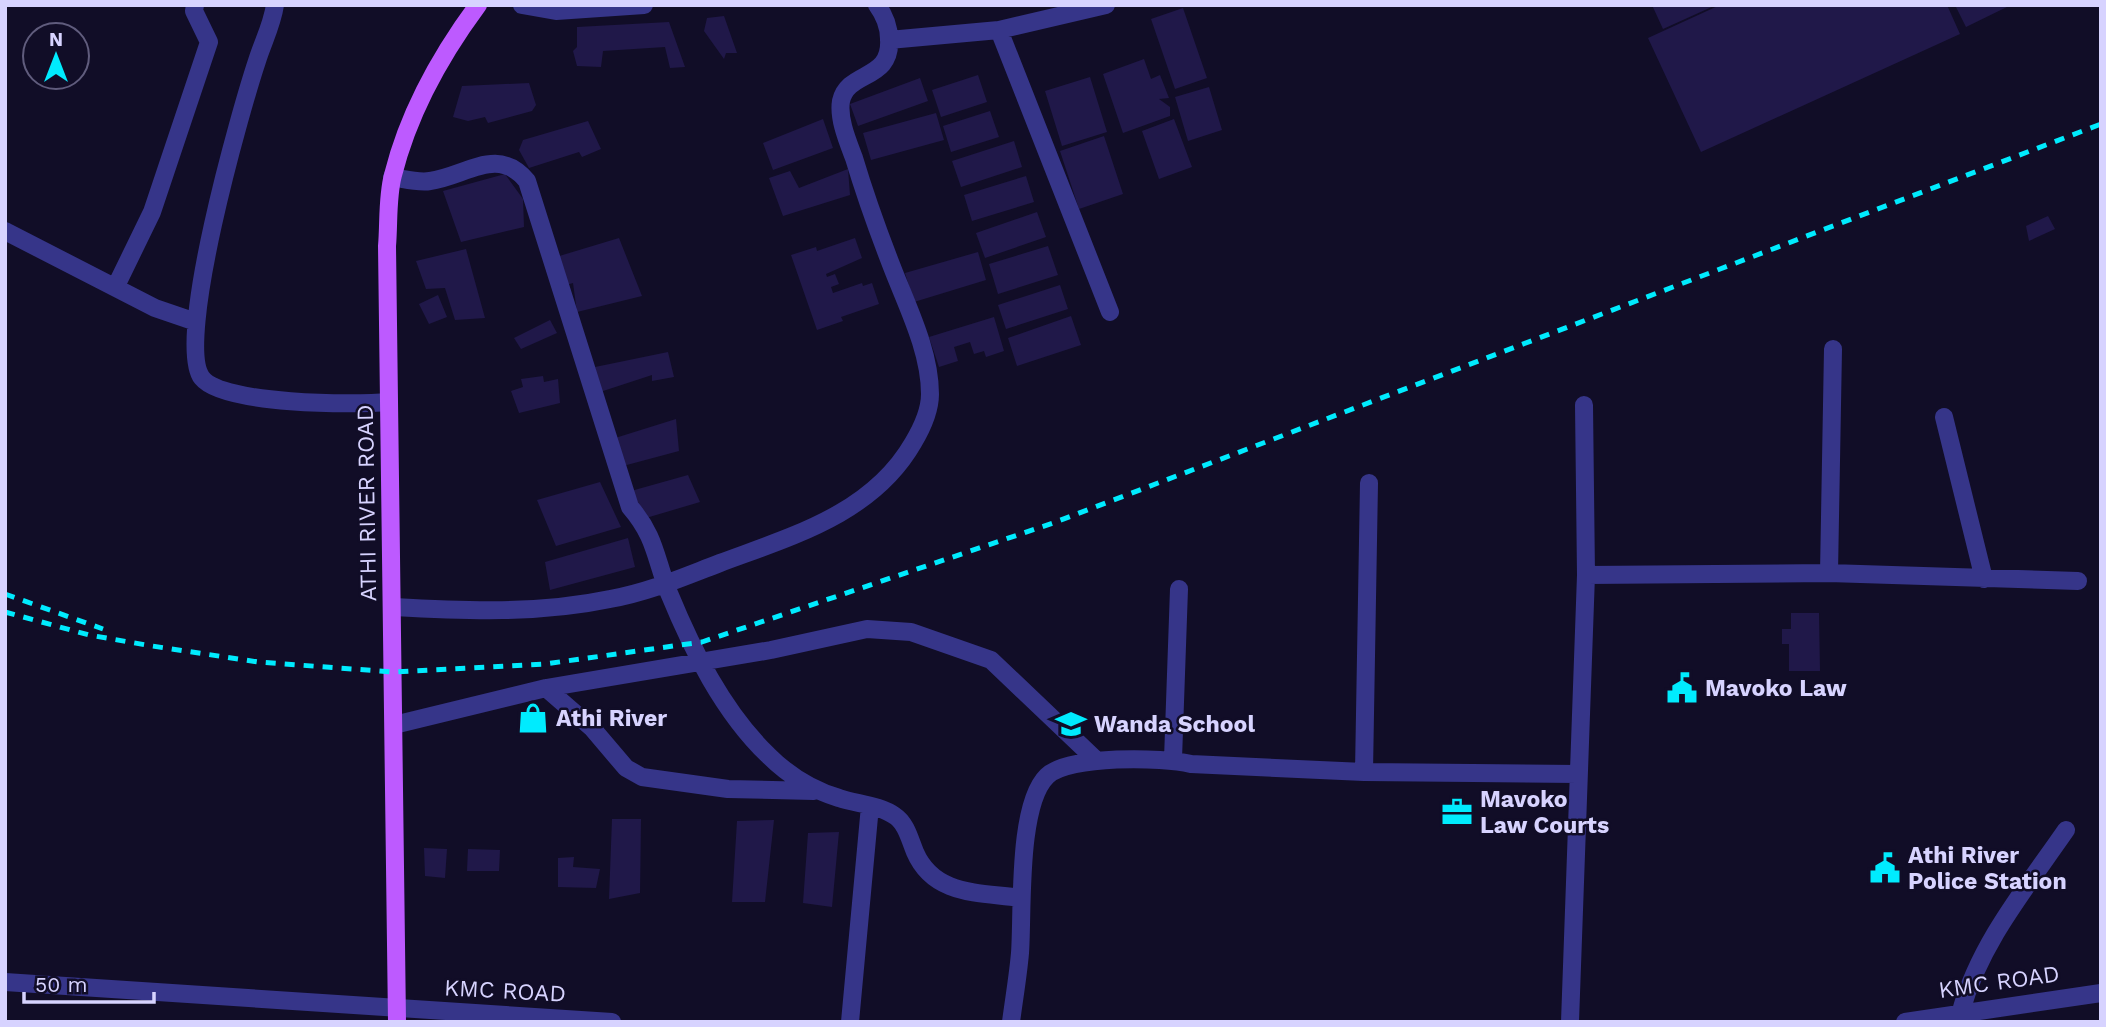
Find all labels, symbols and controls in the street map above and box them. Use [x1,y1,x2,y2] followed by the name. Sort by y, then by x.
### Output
[21,21,91,91] north arrow
[49,28,63,51] text: N
[352,404,382,602] street label: ATHI RIVER ROAD
[1665,671,1699,705] public building icon: Mavoko Law
[1705,675,1847,702] place label: Mavoko Law
[516,701,550,735] shop icon: Athi River
[556,705,667,732] place label: Athi River
[1054,707,1088,741] school or university icon: Wanda School
[1094,711,1255,738] place label: Wanda School
[1480,786,1609,839] place label: Mavoko Law Courts
[1440,795,1474,829] office icon: Mavoko Law Courts
[1908,842,2067,895] place label: Athi River Police Station
[1868,851,1902,885] public building icon: Athi River Police Station
[24,960,154,1004] scale bar
[1937,960,2061,1004] street label: KMC ROAD
[35,972,87,997] text: 50 m
[443,974,567,1008] street label: KMC ROAD

